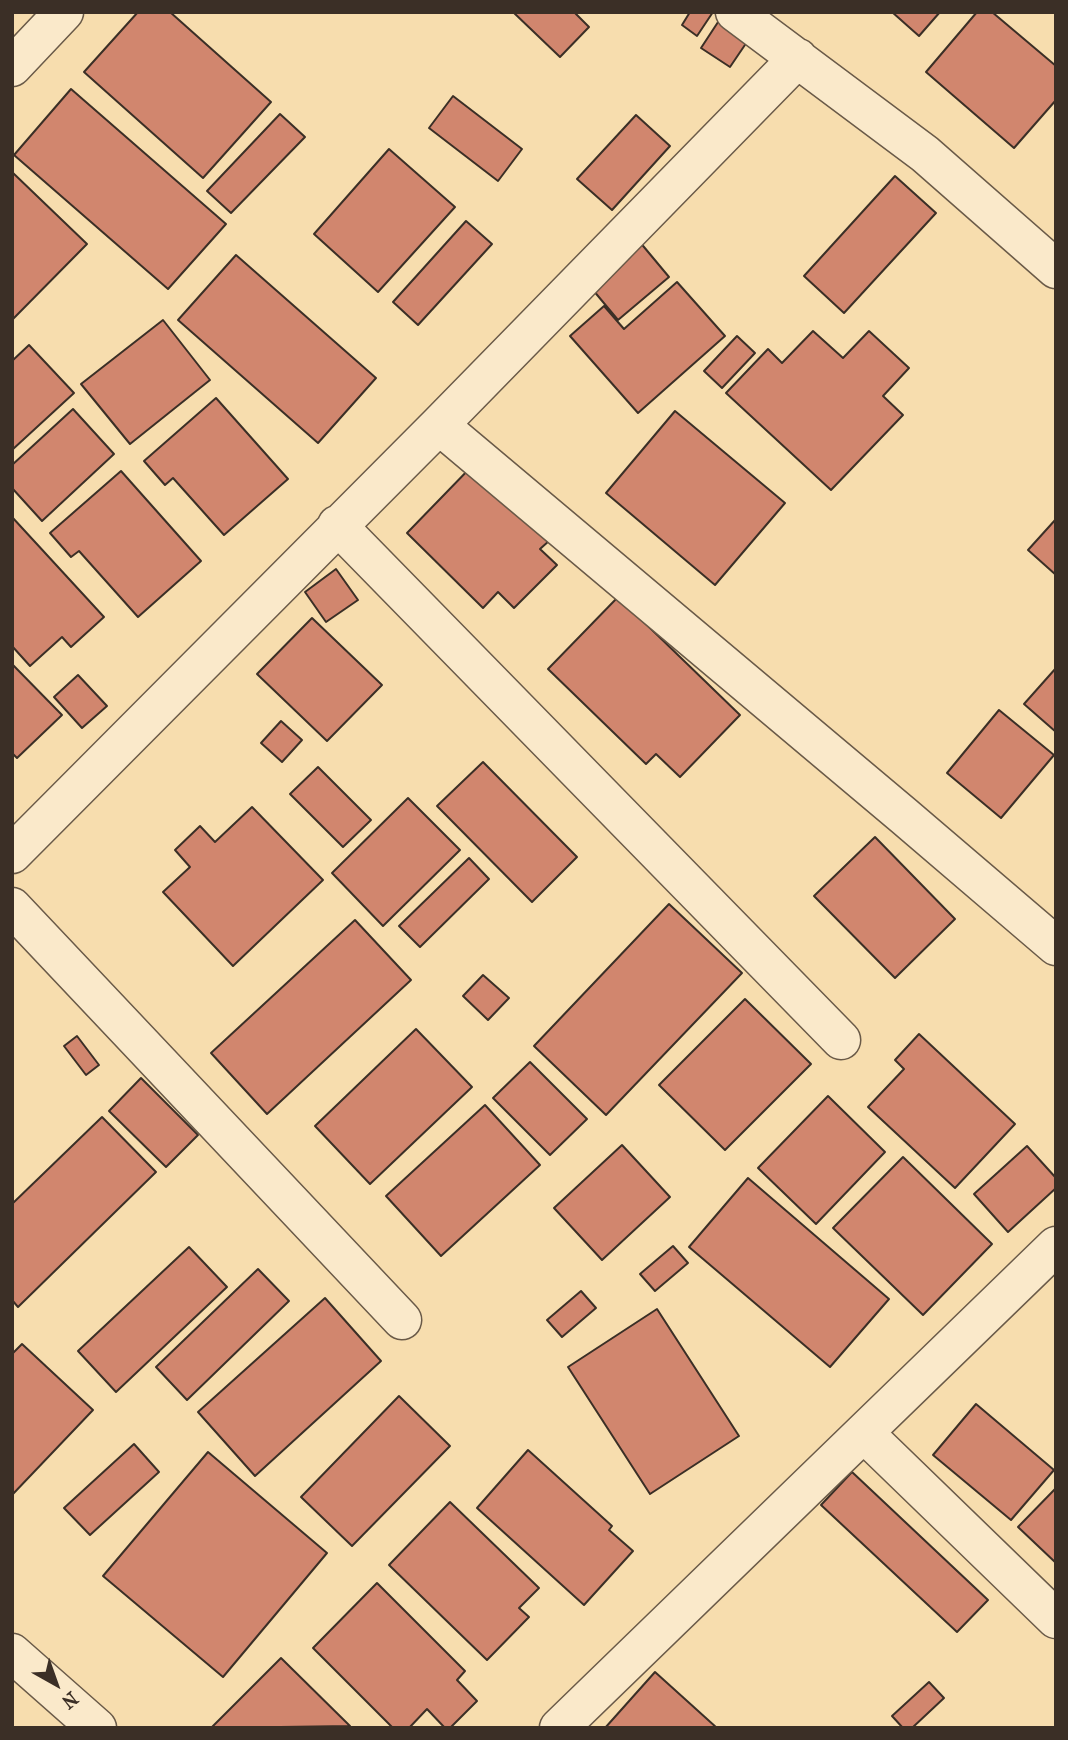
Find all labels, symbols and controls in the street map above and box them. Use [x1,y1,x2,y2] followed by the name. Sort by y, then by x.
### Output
[21,1649,91,1719] north arrow
[57,1687,82,1713] text: N

